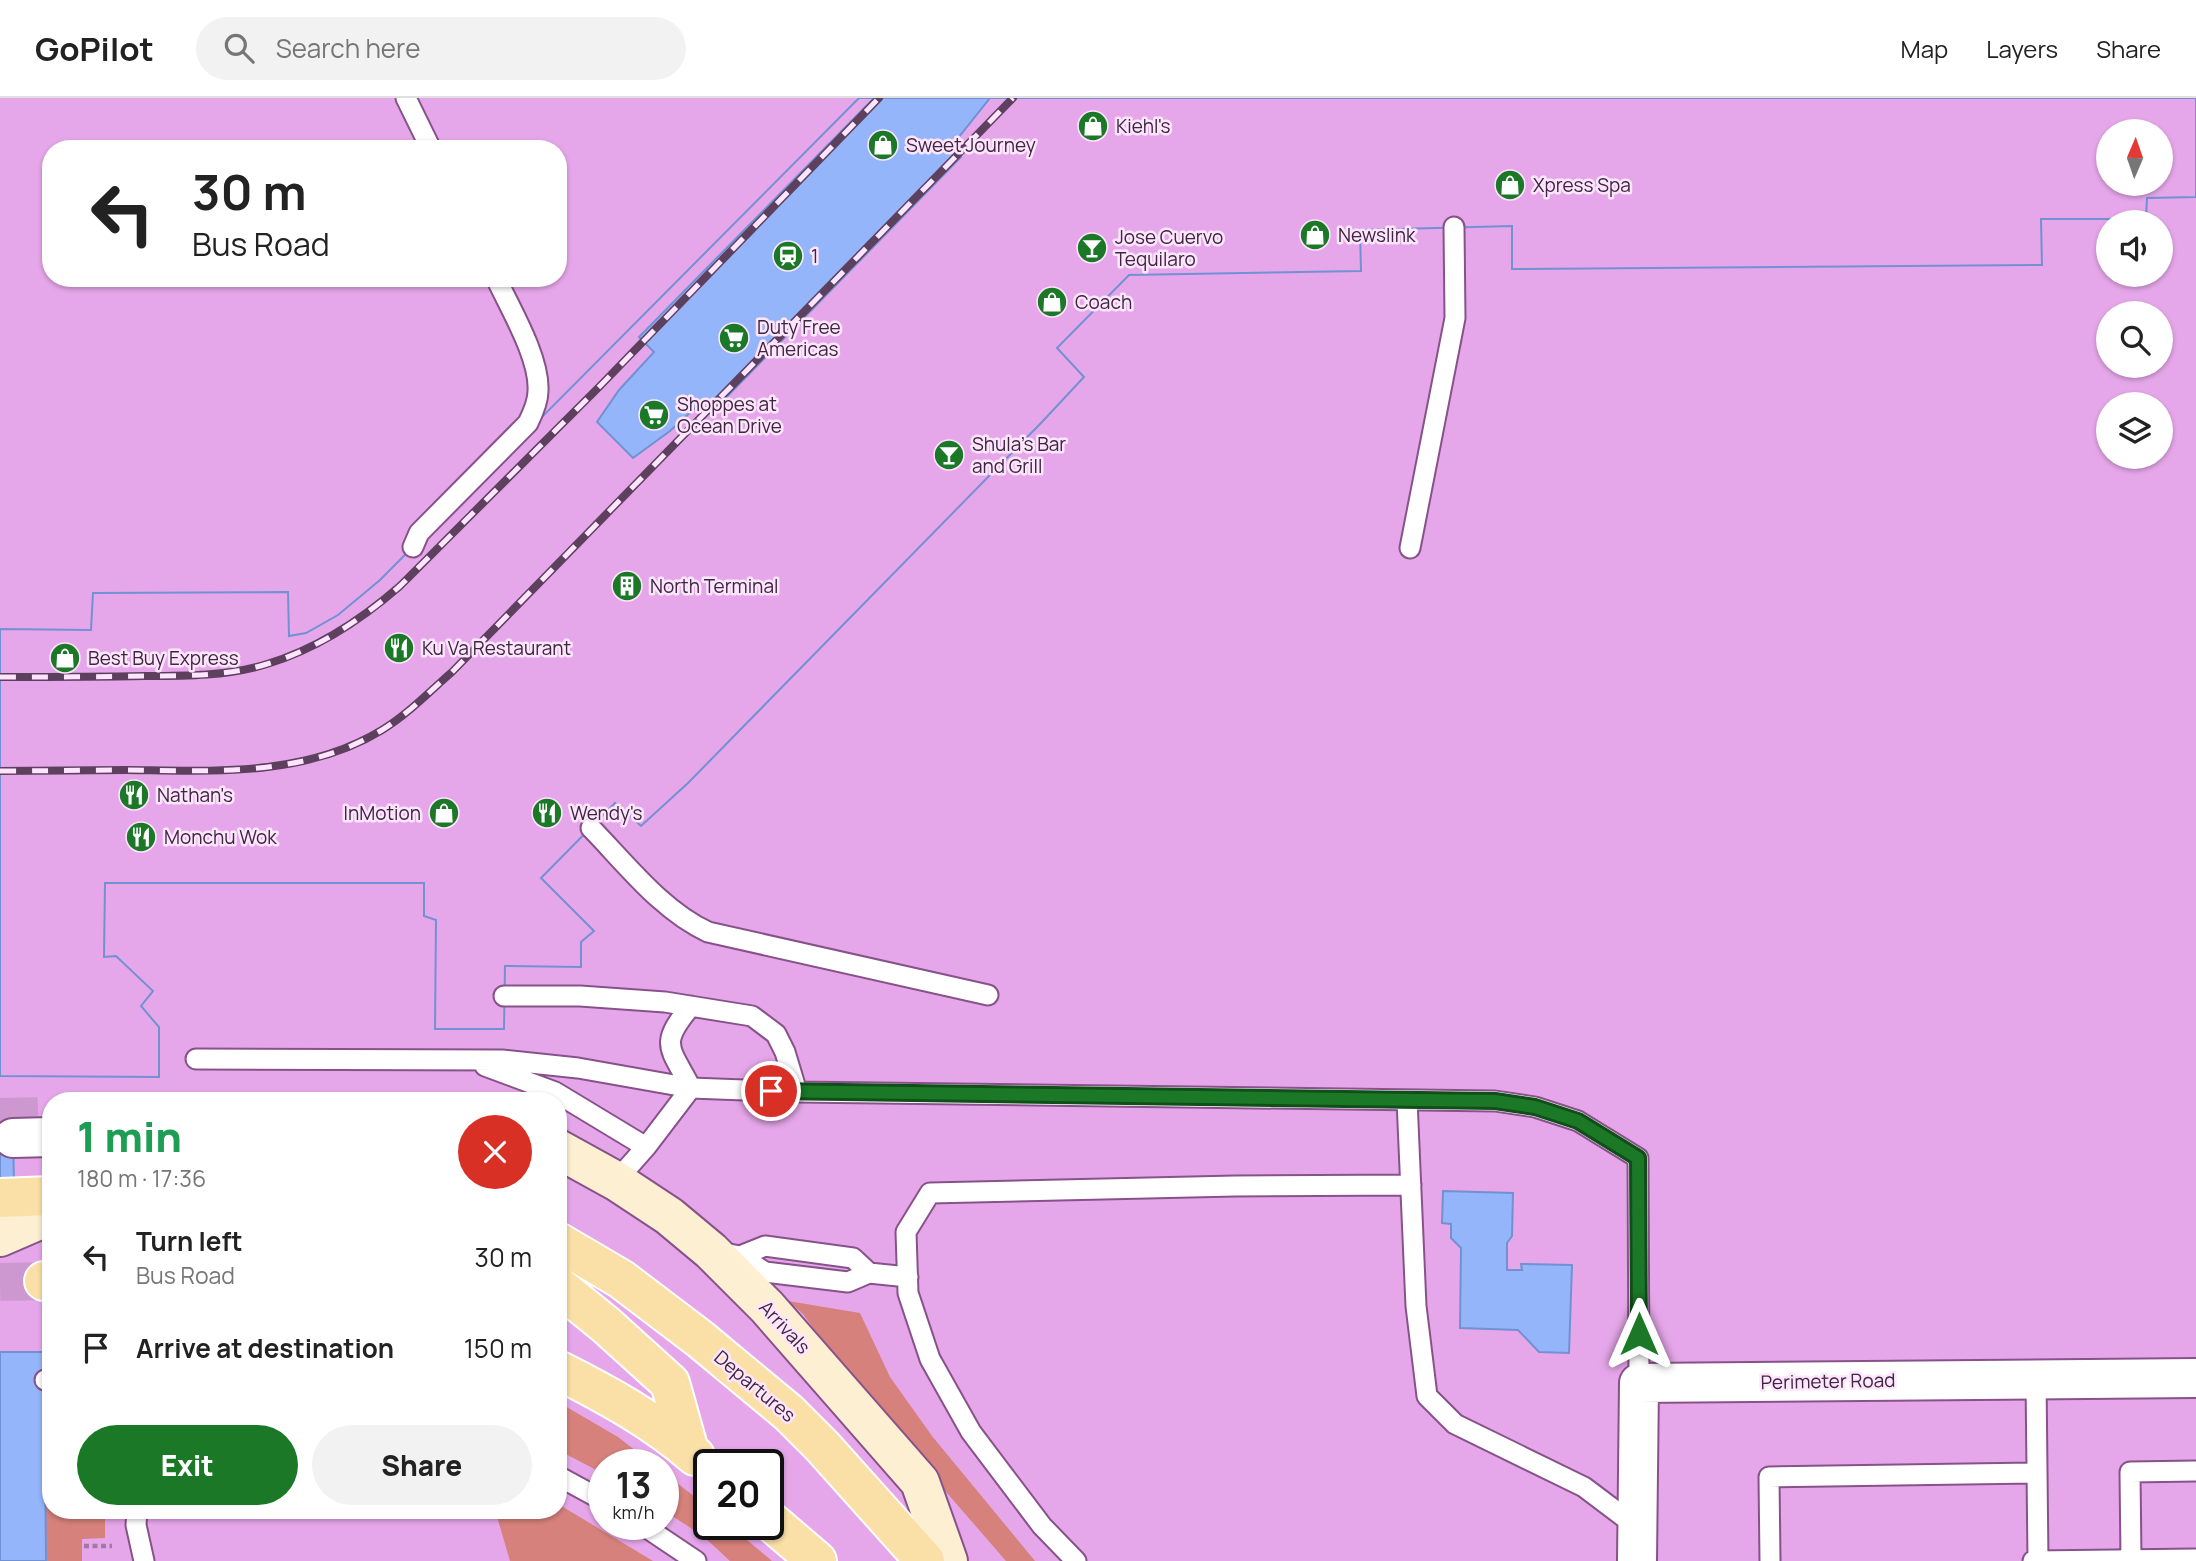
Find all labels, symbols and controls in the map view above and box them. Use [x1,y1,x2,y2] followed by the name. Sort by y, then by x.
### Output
[196,17,686,80] search box
[35,26,154,71] text: GoPilot
[220,29,258,67] icon: search
[276,30,420,66] text: Search here
[1901,32,1948,65] text: Map
[1986,32,2058,65] text: Layers
[2096,32,2161,65] text: Share
[1076,109,1110,143] shop icon: Kiehl's
[1116,113,1171,139] place label: Kiehl's
[2096,119,2174,196] north arrow
[2096,119,2173,469] map controls
[866,128,900,162] shop icon: Sweet Journey
[906,132,1036,158] place label: Sweet Journey
[192,158,307,225] text: 30 m
[77,168,168,259] icon: left
[1493,168,1527,202] shop icon: Xpress Spa
[1533,172,1631,198] place label: Xpress Spa
[2096,210,2173,287] button: sound
[1298,218,1332,252] shop icon: Newslink
[192,222,330,266] text: Bus Road
[1338,222,1416,248] place label: Newslink
[1115,224,1223,272] place label: Jose Cuervo Tequilaro
[1075,231,1109,265] bar icon: Jose Cuervo Tequilaro
[771,239,805,273] station icon: 1
[811,243,818,269] place label: 1
[1035,285,1069,319] shop icon: Coach
[1075,289,1132,315] place label: Coach
[2096,301,2173,378] button: search
[757,314,841,362] place label: Duty Free Americas
[717,321,751,355] supermarket icon: Duty Free Americas
[677,391,782,439] place label: Shoppes at Ocean Drive
[2096,392,2173,469] button: layers
[637,398,671,432] supermarket icon: Shoppes at Ocean Drive
[972,431,1066,479] place label: Shula's Bar and Grill
[932,438,966,472] bar icon: Shula's Bar and Grill
[610,569,644,603] building icon: North Terminal
[650,573,778,599] place label: North Terminal
[382,631,416,665] restaurant icon: Ku Va Restaurant
[422,635,571,661] place label: Ku Va Restaurant
[48,641,82,675] shop icon: Best Buy Express
[88,645,239,671] place label: Best Buy Express
[117,778,151,812] restaurant icon: Nathan's
[157,782,233,808] place label: Nathan's
[427,796,461,830] shop icon: InMotion
[530,796,564,830] restaurant icon: Wendy's
[343,800,421,826] place label: InMotion
[570,800,642,826] place label: Wendy's
[124,820,158,854] restaurant icon: Monchu Wok
[164,824,277,850] place label: Monchu Wok
[741,1061,801,1121] pin
[752,1072,790,1110] icon: arrive
[77,1107,182,1165] text: 1 min
[458,1115,532,1189] button: close
[77,1162,206,1194] text: 180 m · 17:36
[136,1223,243,1259] text: Turn left
[77,1238,115,1276] icon: left
[475,1239,532,1275] text: 30 m
[136,1259,235,1291] text: Bus Road
[754,1295,816,1359] street label: Arrivals
[1602,1297,1676,1371] position arrow
[77,1329,115,1367] icon: arrive
[136,1330,394,1366] text: Arrive at destination
[464,1330,532,1366] text: 150 m
[709,1344,801,1428] street label: Departures
[1760,1367,1896,1395] street label: Perimeter Road
[77,1425,298,1505] button: Exit
[312,1425,532,1505] button: Share
[693,1449,784,1540] speed limit sign: 20
[616,1461,651,1509] text: 13
[613,1500,654,1524] text: km/h

